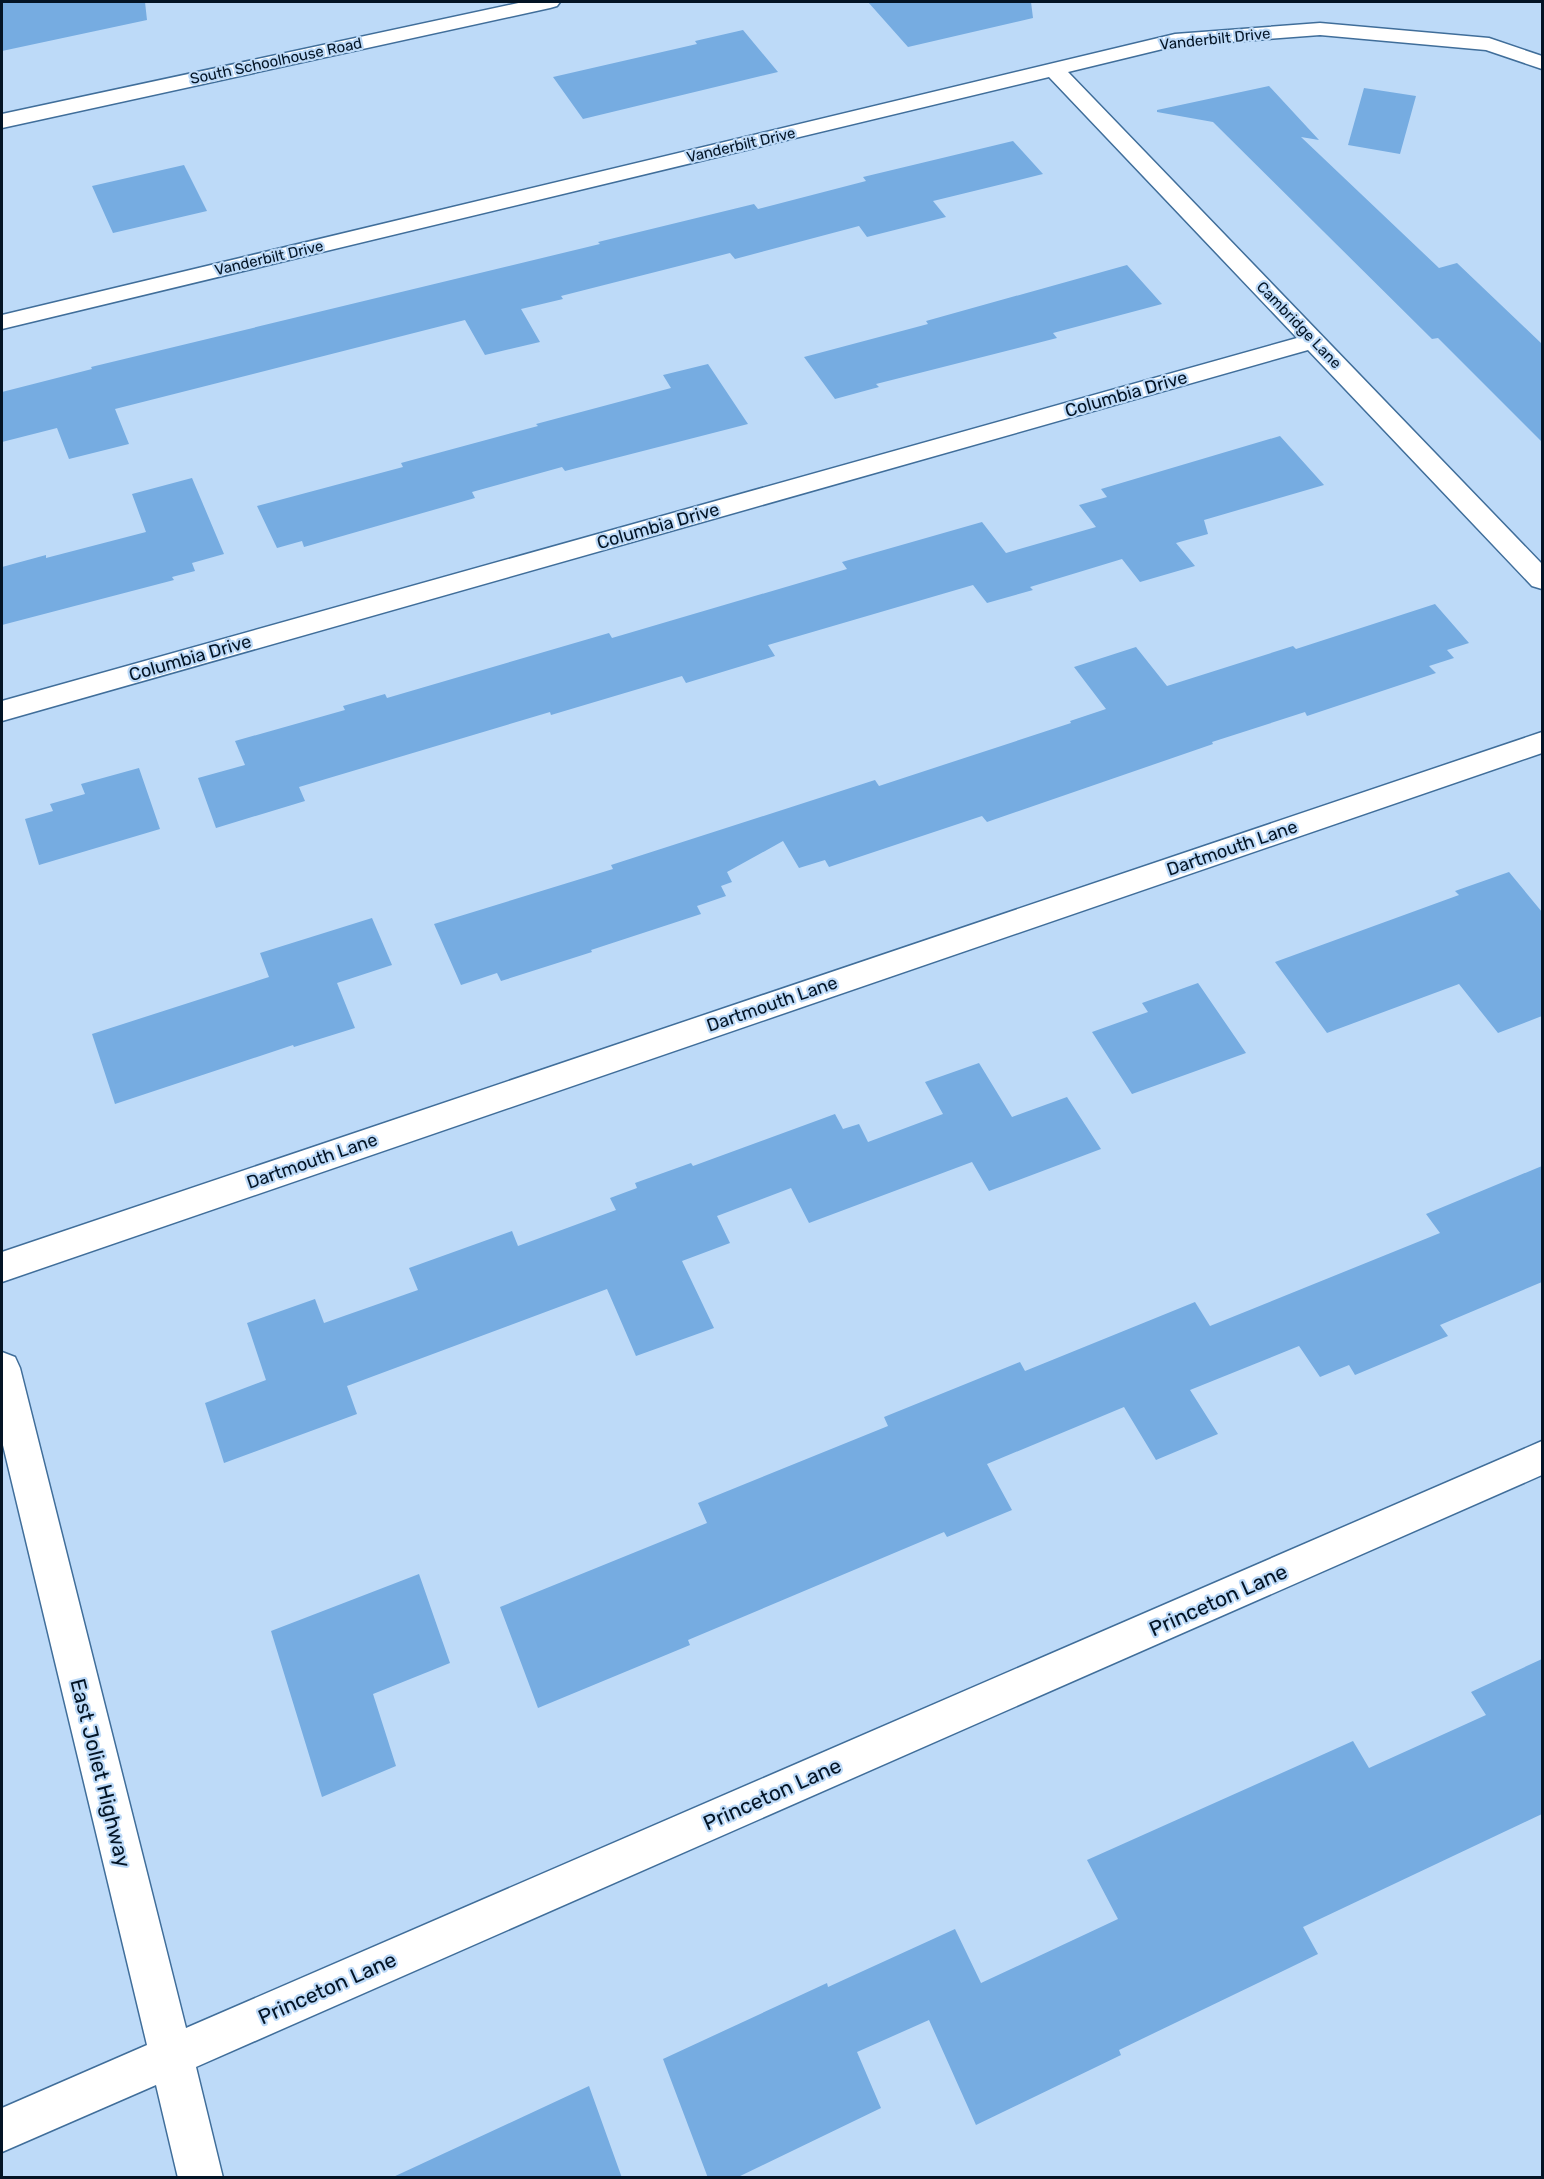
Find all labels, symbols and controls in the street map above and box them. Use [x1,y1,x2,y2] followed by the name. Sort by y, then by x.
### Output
[1159,24,1271,54] street label: Vanderbilt Drive
[188,34,364,88] street label: South Schoolhouse Road
[685,124,797,166] street label: Vanderbilt Drive
[213,237,325,279] street label: Vanderbilt Drive
[1253,278,1345,372] street label: Cambridge Lane
[1062,366,1190,422] street label: Columbia Drive
[594,498,722,554] street label: Columbia Drive
[126,630,254,686] street label: Columbia Drive
[1164,815,1300,881] street label: Dartmouth Lane
[704,971,840,1037] street label: Dartmouth Lane
[244,1128,380,1194] street label: Dartmouth Lane
[1145,1558,1291,1642] street label: Princeton Lane
[65,1676,137,1870] street label: East Joliet Highway
[699,1752,845,1836] street label: Princeton Lane
[254,1946,400,2030] street label: Princeton Lane

